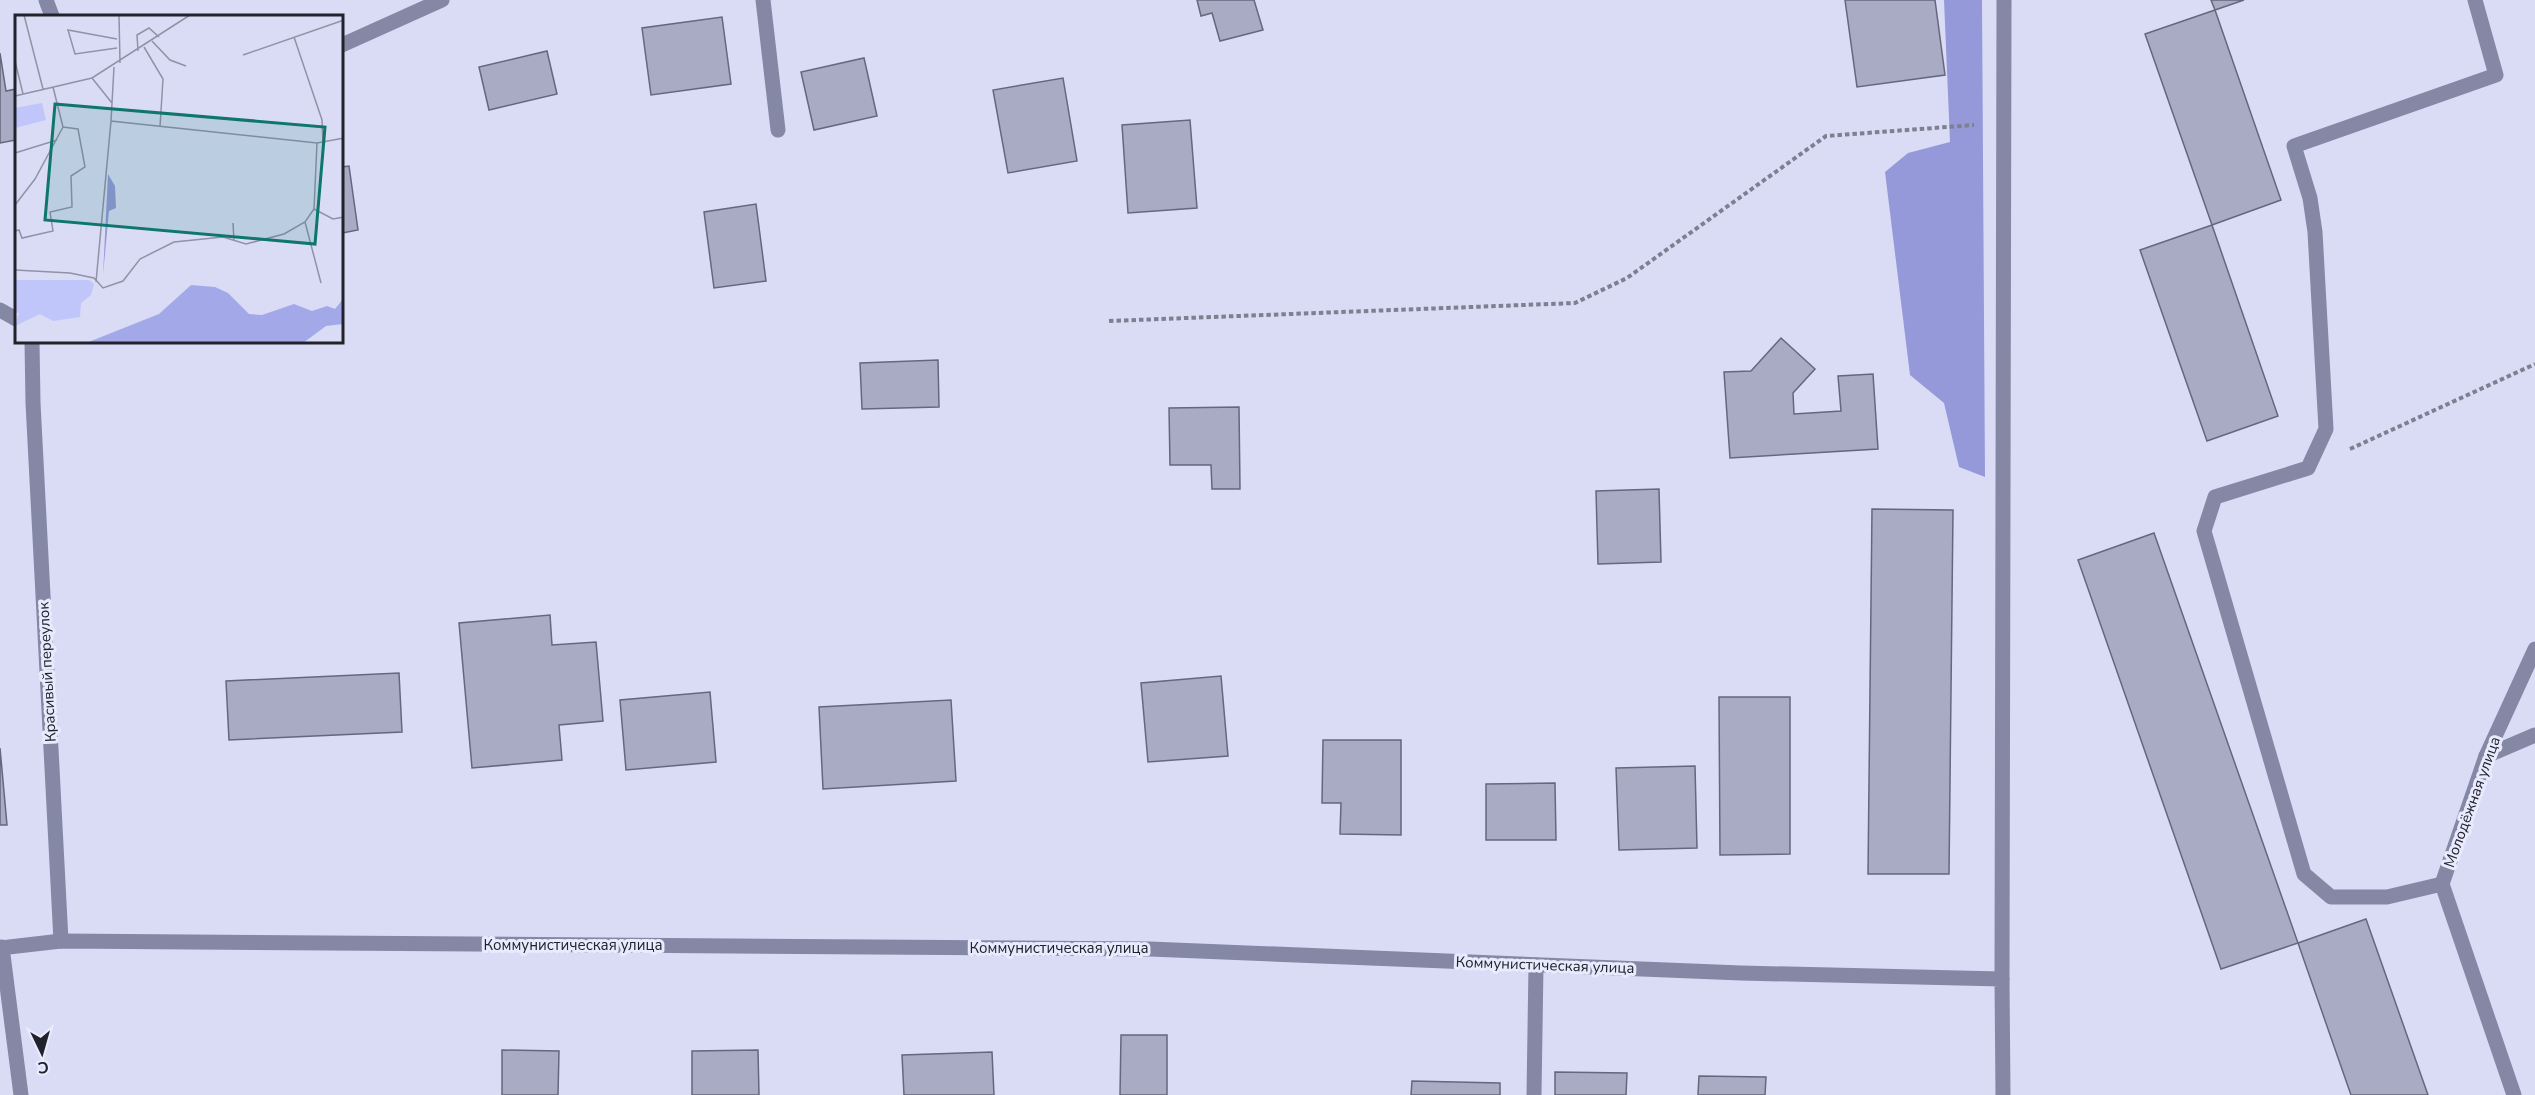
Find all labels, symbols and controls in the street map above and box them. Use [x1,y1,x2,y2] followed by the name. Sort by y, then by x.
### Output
[15,15,344,344] inset map
[33,601,61,743] street label: Красивый переулок
[2439,734,2505,870] street label: Молодёжная улица
[484,935,662,955] street label: Коммунистическая улица
[970,938,1148,958] street label: Коммунистическая улица
[1455,952,1635,978] street label: Коммунистическая улица
[12,1023,72,1083] north arrow
[37,1056,50,1078] text: С

